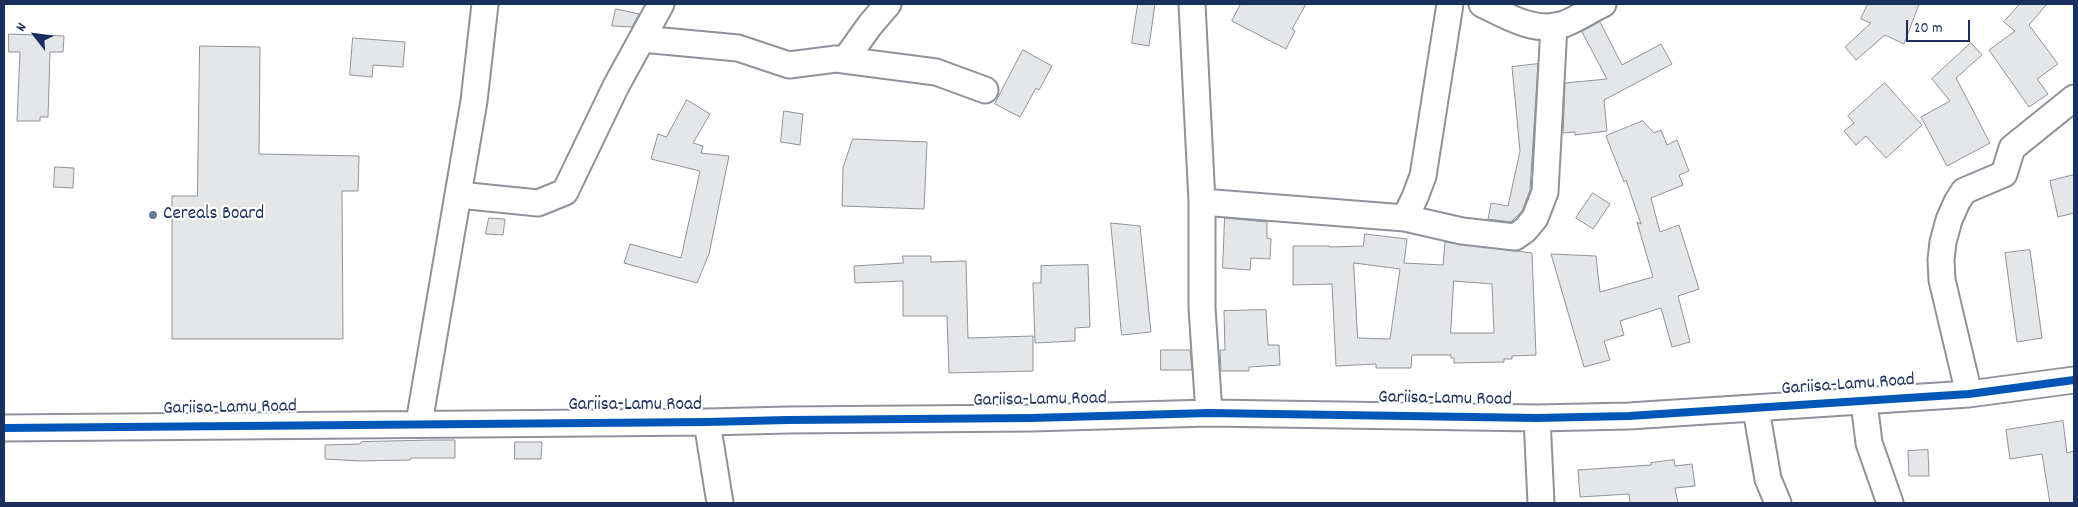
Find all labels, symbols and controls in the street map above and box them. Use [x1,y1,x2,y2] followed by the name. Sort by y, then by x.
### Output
[10,10,60,60] north arrow
[1908,10,1972,42] scale bar
[1914,18,1942,40] text: 20 m
[12,20,32,36] text: N
[163,204,264,226] place label: Cereals Board
[147,209,159,221] marker: Cereals Board
[1781,370,1915,402] street label: Gariisa-Lamu Road
[1378,387,1512,413] street label: Gariisa-Lamu Road
[973,388,1107,414] street label: Gariisa-Lamu Road
[568,395,702,417] street label: Gariisa-Lamu Road
[163,396,297,422] street label: Gariisa-Lamu Road

